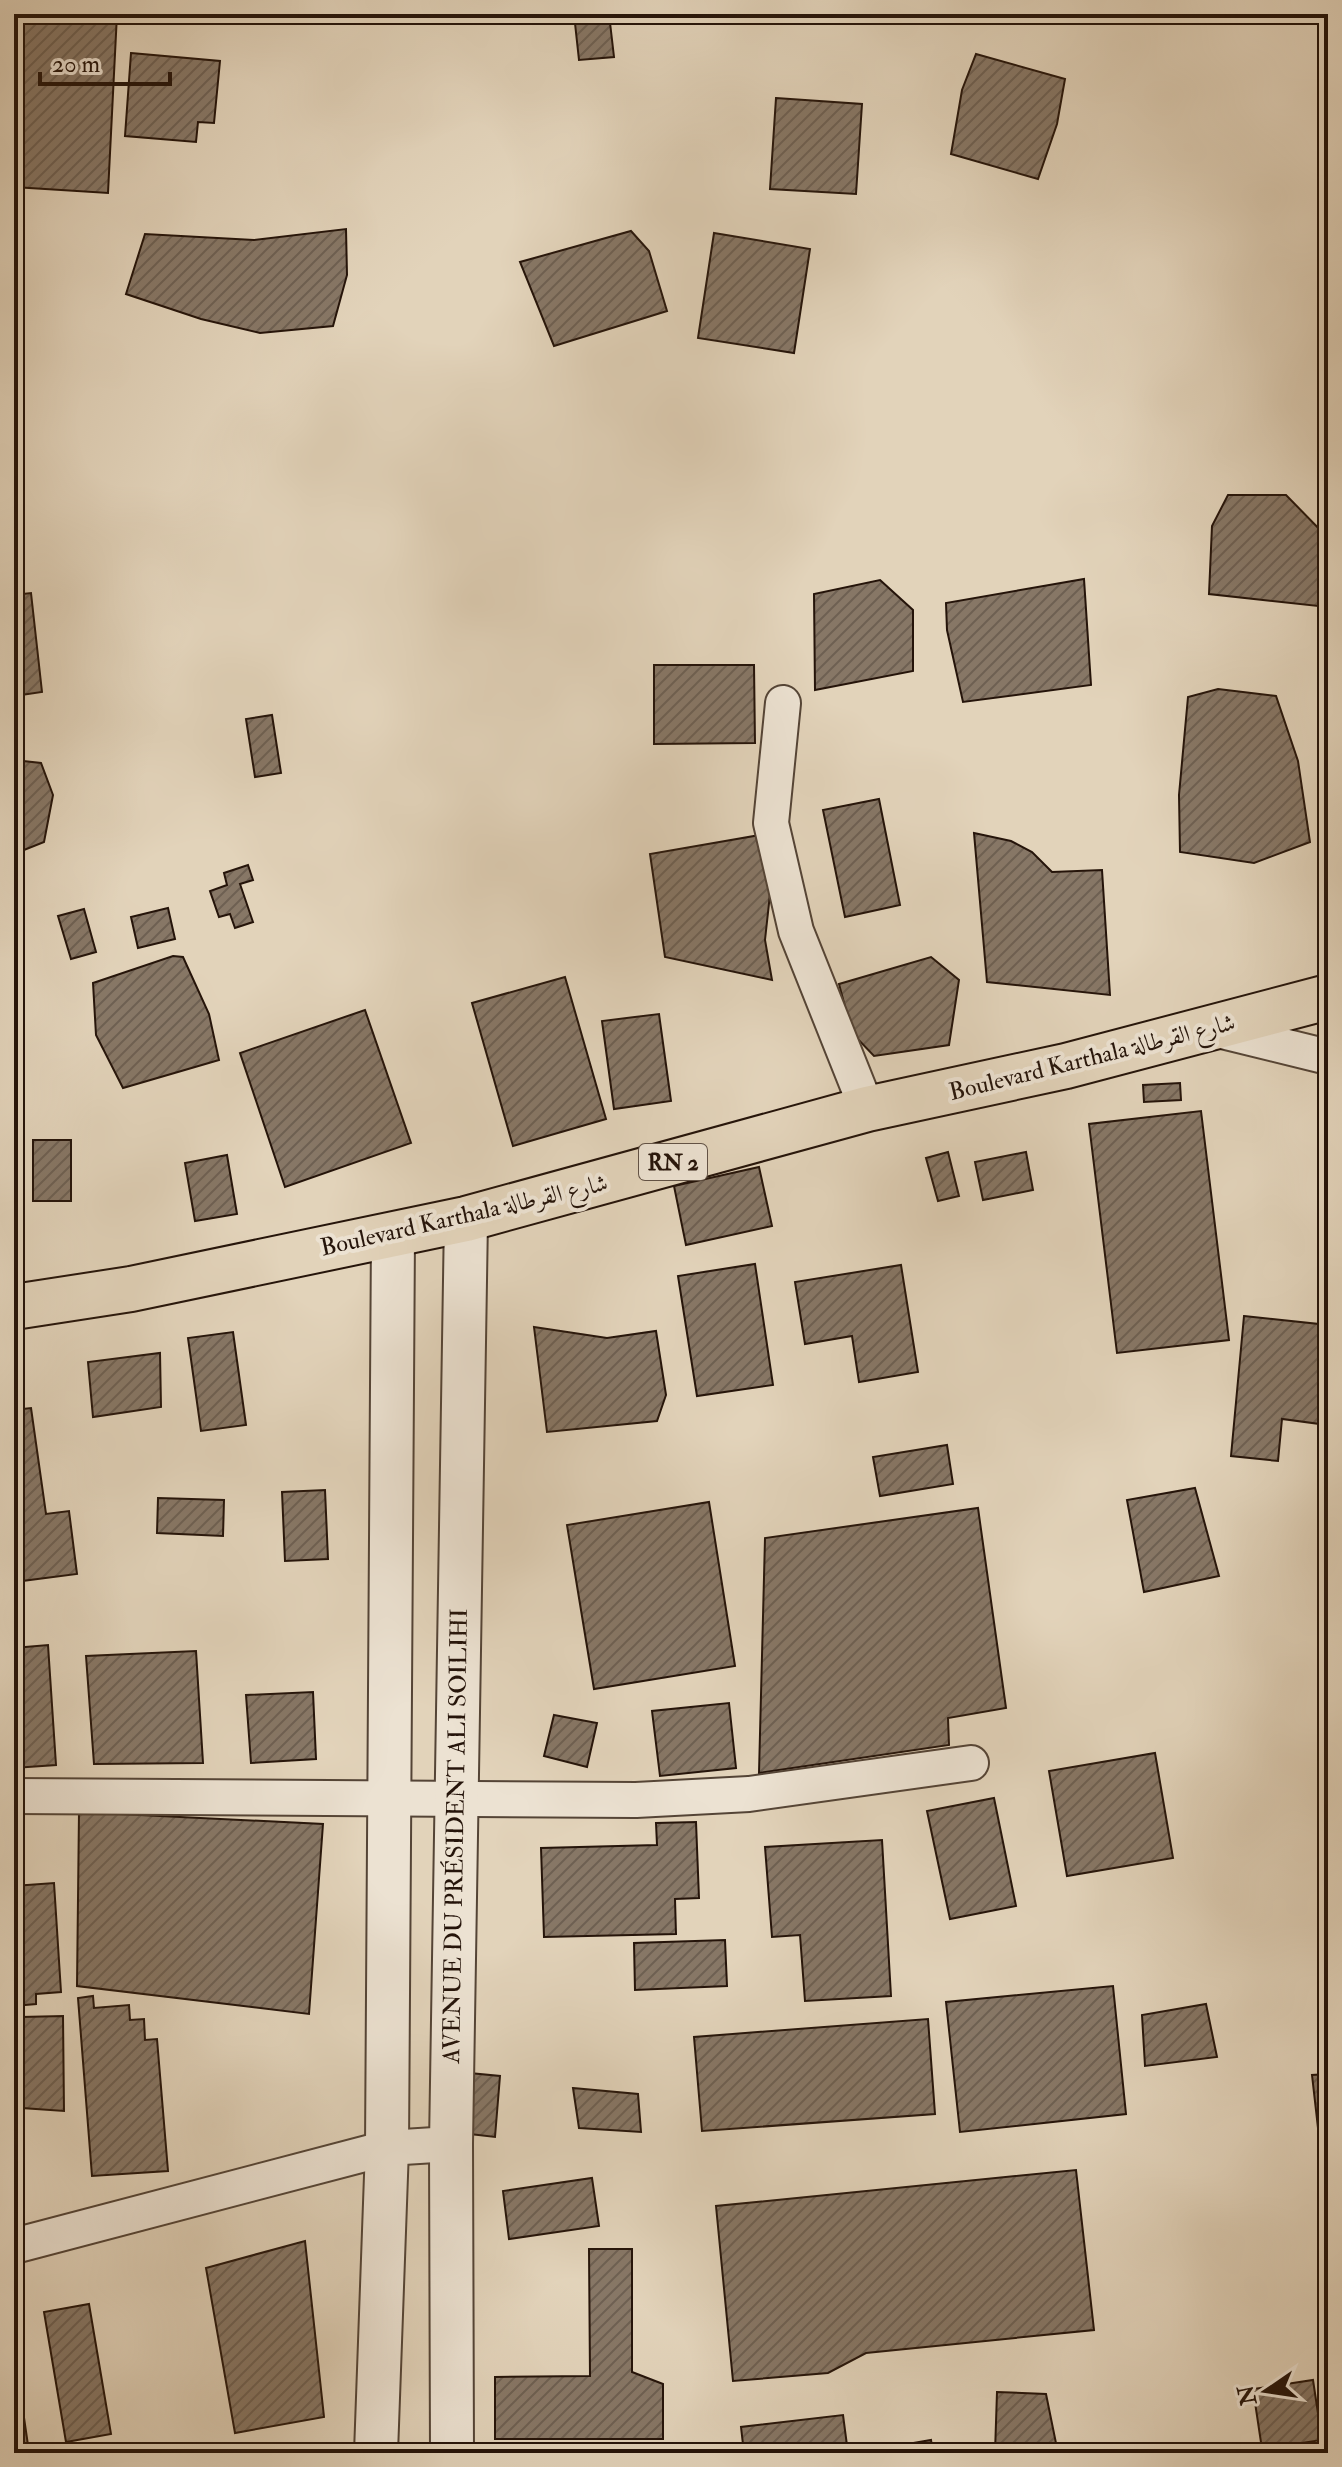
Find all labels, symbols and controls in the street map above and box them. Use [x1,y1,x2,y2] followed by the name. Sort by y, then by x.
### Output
[40,36,170,86] scale bar
[52,49,101,80] text: 20 m
[946,1007,1240,1112] street label: Boulevard Karthala شارع القرطالة
[639,1144,707,1180] road number: RN 2
[317,1167,612,1268] street label: Boulevard Karthala شارع القرطالة
[435,1608,475,2065] street label: AVENUE DU PRÉSIDENT ALI SOILIHI
[1226,2351,1306,2431] north arrow
[1232,2382,1264,2409] text: N

